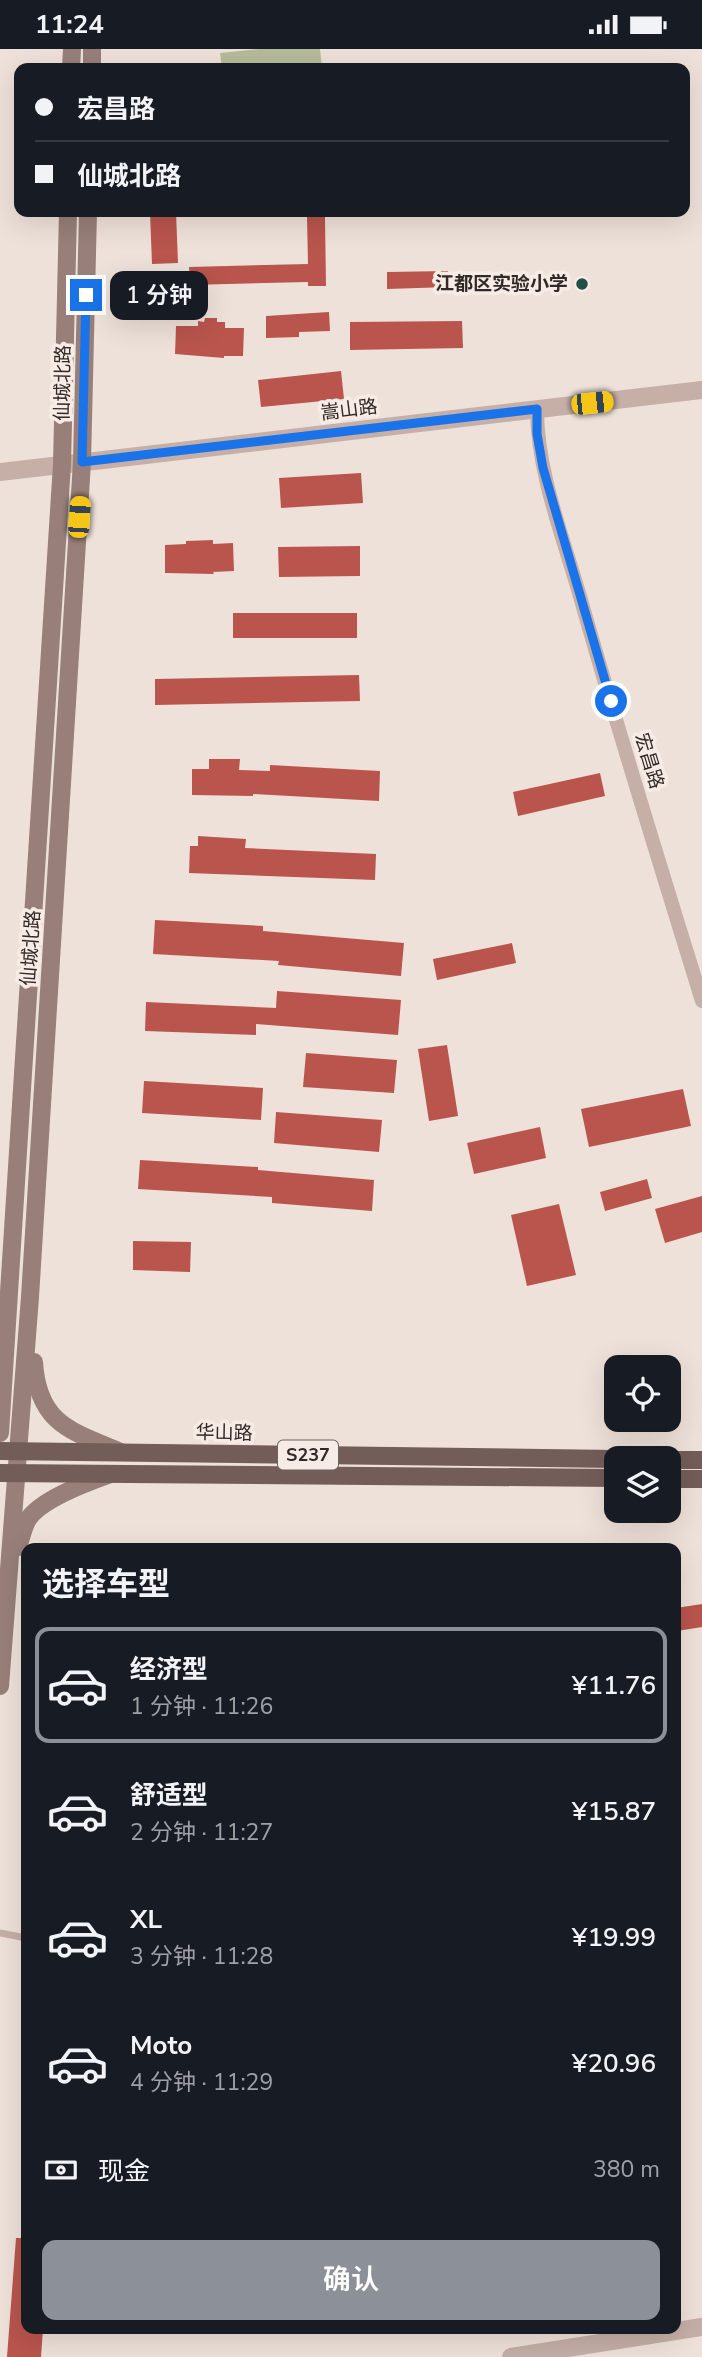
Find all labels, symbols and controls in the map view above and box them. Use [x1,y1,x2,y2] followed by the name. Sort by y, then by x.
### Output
[35,7,104,42] text: 11:24
[77,92,155,127] text: 宏昌路
[77,159,181,194] text: 仙城北路
[110,271,208,319] callout: 1 分钟
[435,271,568,297] place label: 江都区实验小学
[574,276,590,292] marker: 江都区实验小学
[70,279,102,311] route end
[126,280,192,311] text: 1 分钟
[49,345,77,421] street label: 仙城北路
[571,390,614,416] car
[319,394,379,426] street label: 嵩山路
[68,495,91,539] car
[595,685,627,717] route start
[628,730,670,792] street label: 宏昌路
[15,909,47,987] street label: 仙城北路
[604,1355,681,1523] map controls
[604,1355,681,1432] button: locate
[195,1420,253,1446] street label: 华山路
[278,1441,338,1469] road number: S237
[604,1446,681,1523] button: layers
[42,1563,170,1606] text: 选择车型
[130,1652,208,1687] text: 经济型
[46,1654,109,1717] icon: car
[572,1668,656,1703] text: ¥11.76
[130,1691,273,1722] text: 1 分钟 · 11:26
[130,1778,208,1813] text: 舒适型
[46,1780,109,1843] icon: car
[572,1794,656,1829] text: ¥15.87
[130,1817,273,1848] text: 2 分钟 · 11:27
[130,1902,162,1937] text: XL
[46,1906,109,1969] icon: car
[572,1920,656,1955] text: ¥19.99
[130,1941,273,1972] text: 3 分钟 · 11:28
[130,2028,192,2063] text: Moto
[46,2032,109,2095] icon: car
[572,2046,656,2081] text: ¥20.96
[130,2067,273,2098] text: 4 分钟 · 11:29
[42,2151,80,2189] icon: cash
[98,2154,150,2189] text: 现金
[593,2154,660,2185] text: 380 m
[42,2240,660,2320] button: 确认

